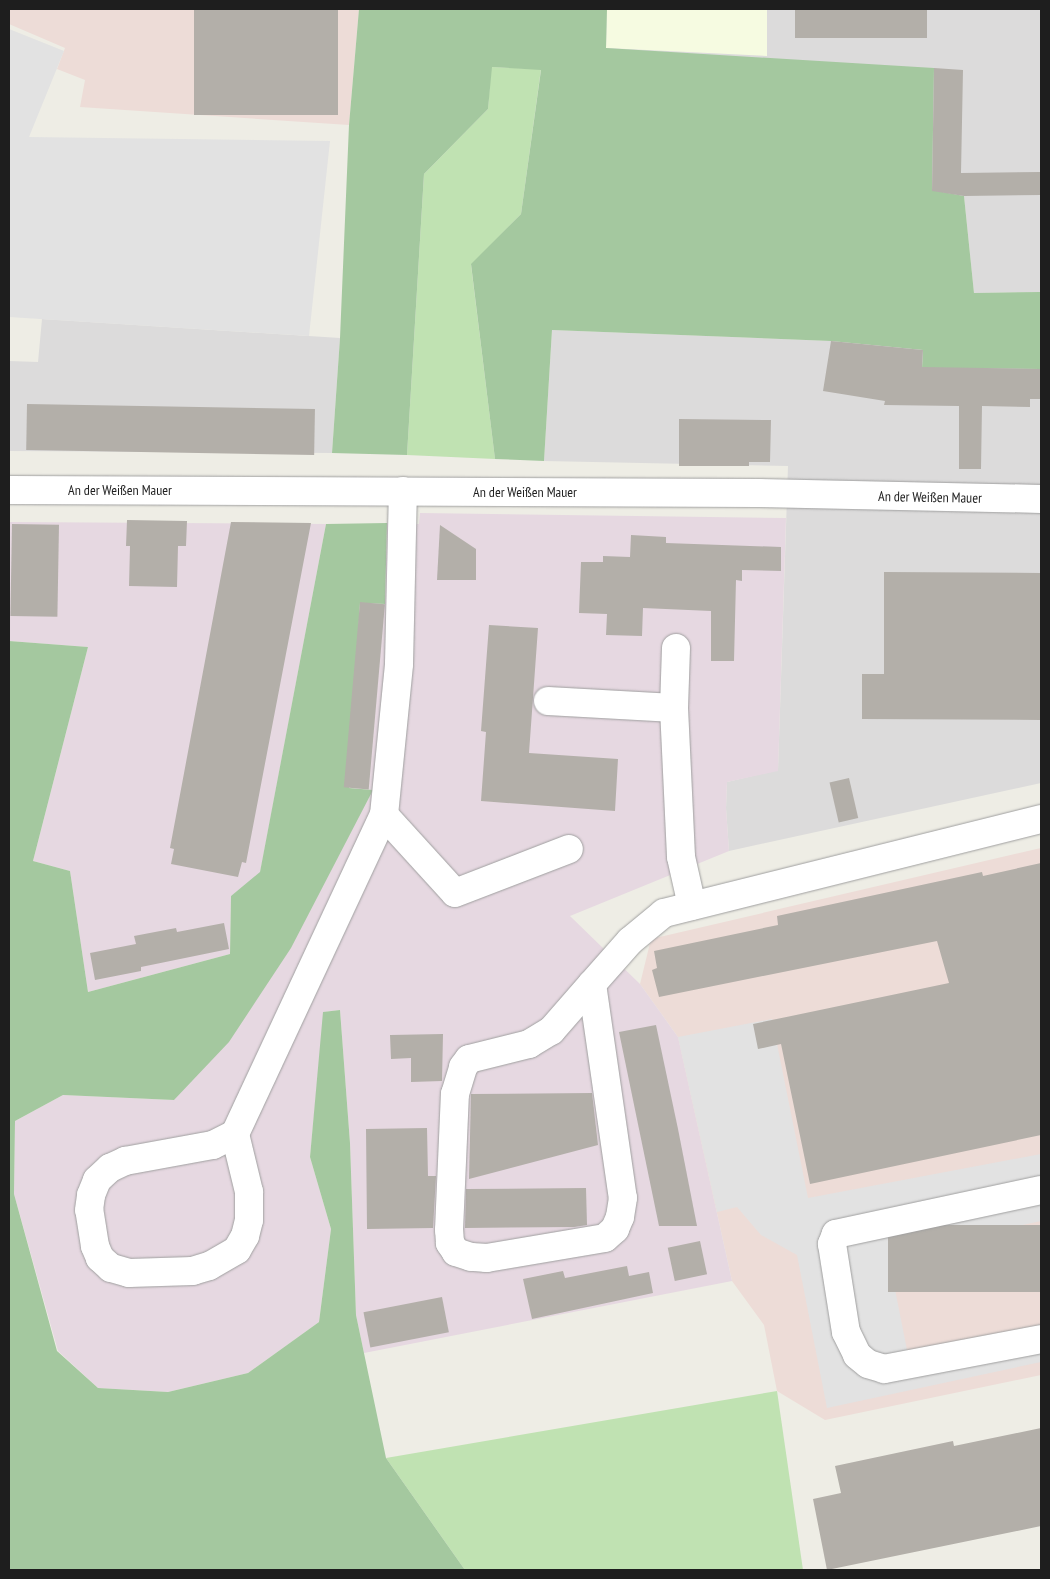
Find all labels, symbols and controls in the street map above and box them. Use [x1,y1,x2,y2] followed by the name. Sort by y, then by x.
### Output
[68,482,172,498] street label: An der Weißen Mauer
[473,484,577,500] street label: An der Weißen Mauer
[878,488,982,506] street label: An der Weißen Mauer

